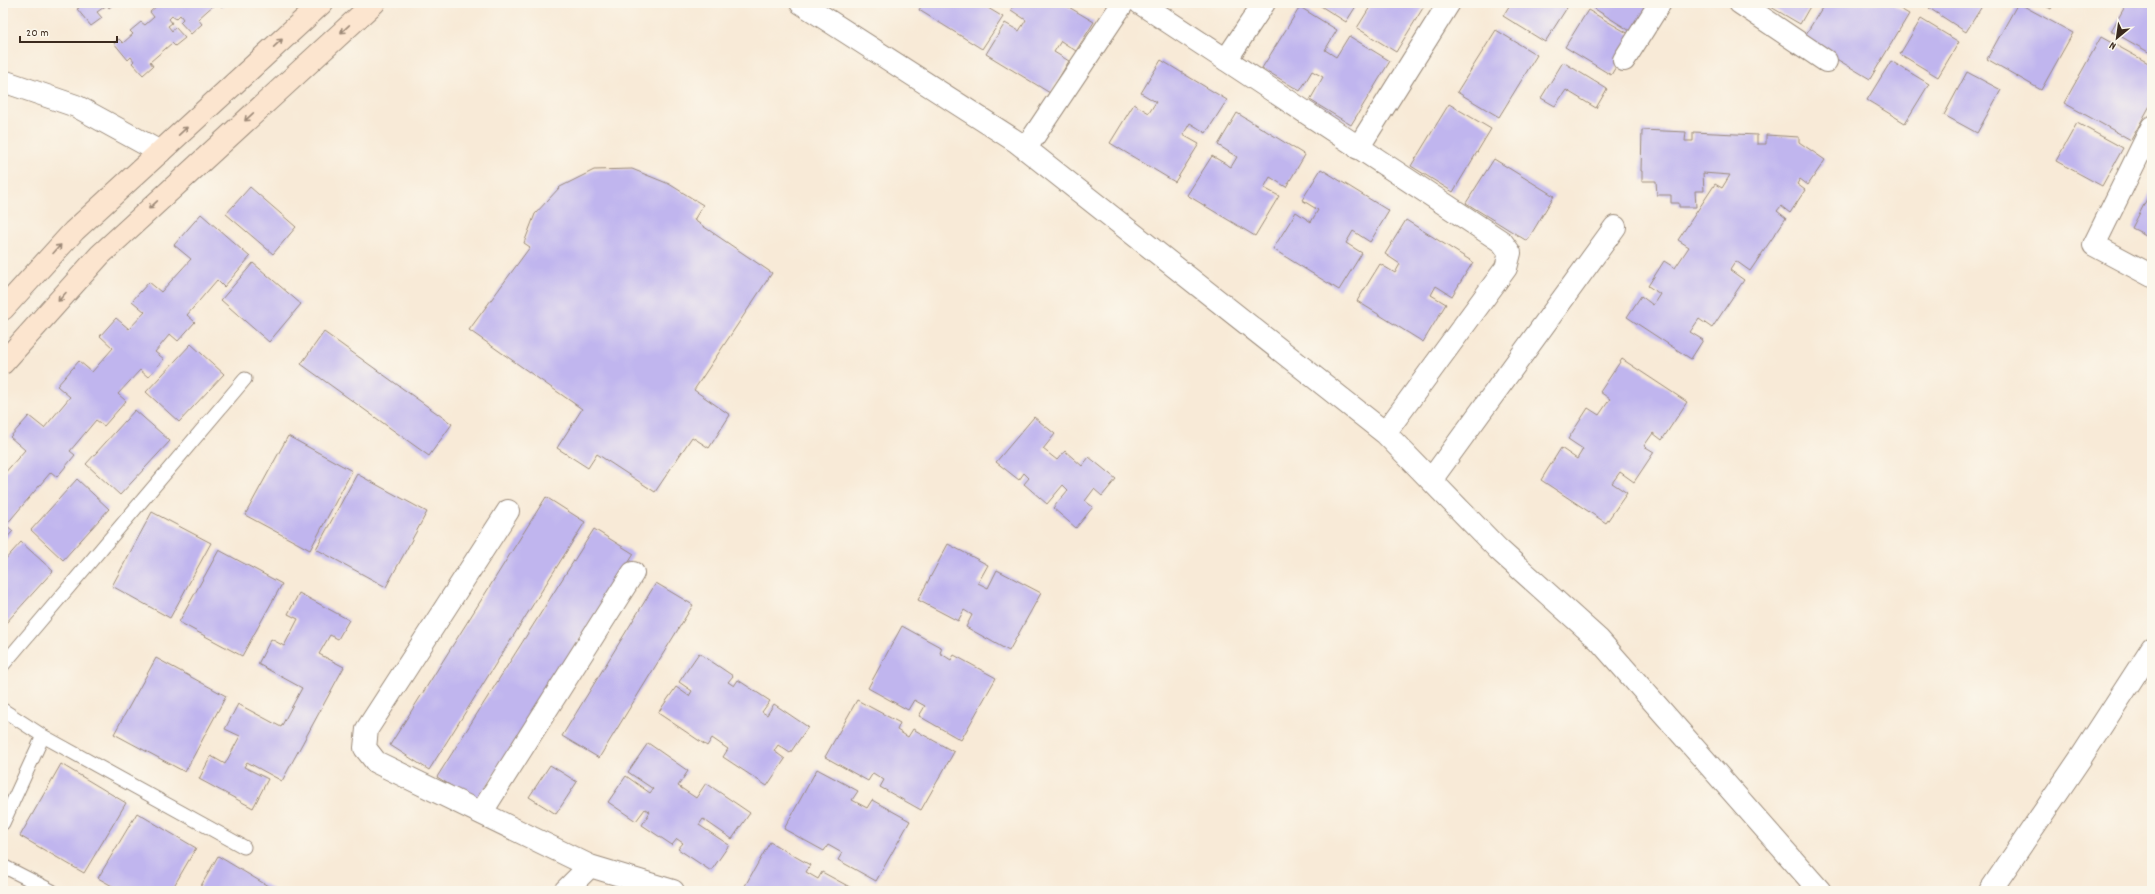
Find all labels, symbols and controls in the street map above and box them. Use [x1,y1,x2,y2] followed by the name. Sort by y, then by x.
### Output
[20,18,117,44] scale bar
[2097,18,2137,58] north arrow
[26,25,49,42] text: 20 m
[340,25,350,34] one-way arrow
[2106,36,2119,53] text: N
[273,38,283,48] one-way arrow
[244,113,254,122] one-way arrow
[177,127,188,136] one-way arrow
[148,201,159,210] one-way arrow
[53,244,62,254] one-way arrow
[57,292,66,303] one-way arrow

